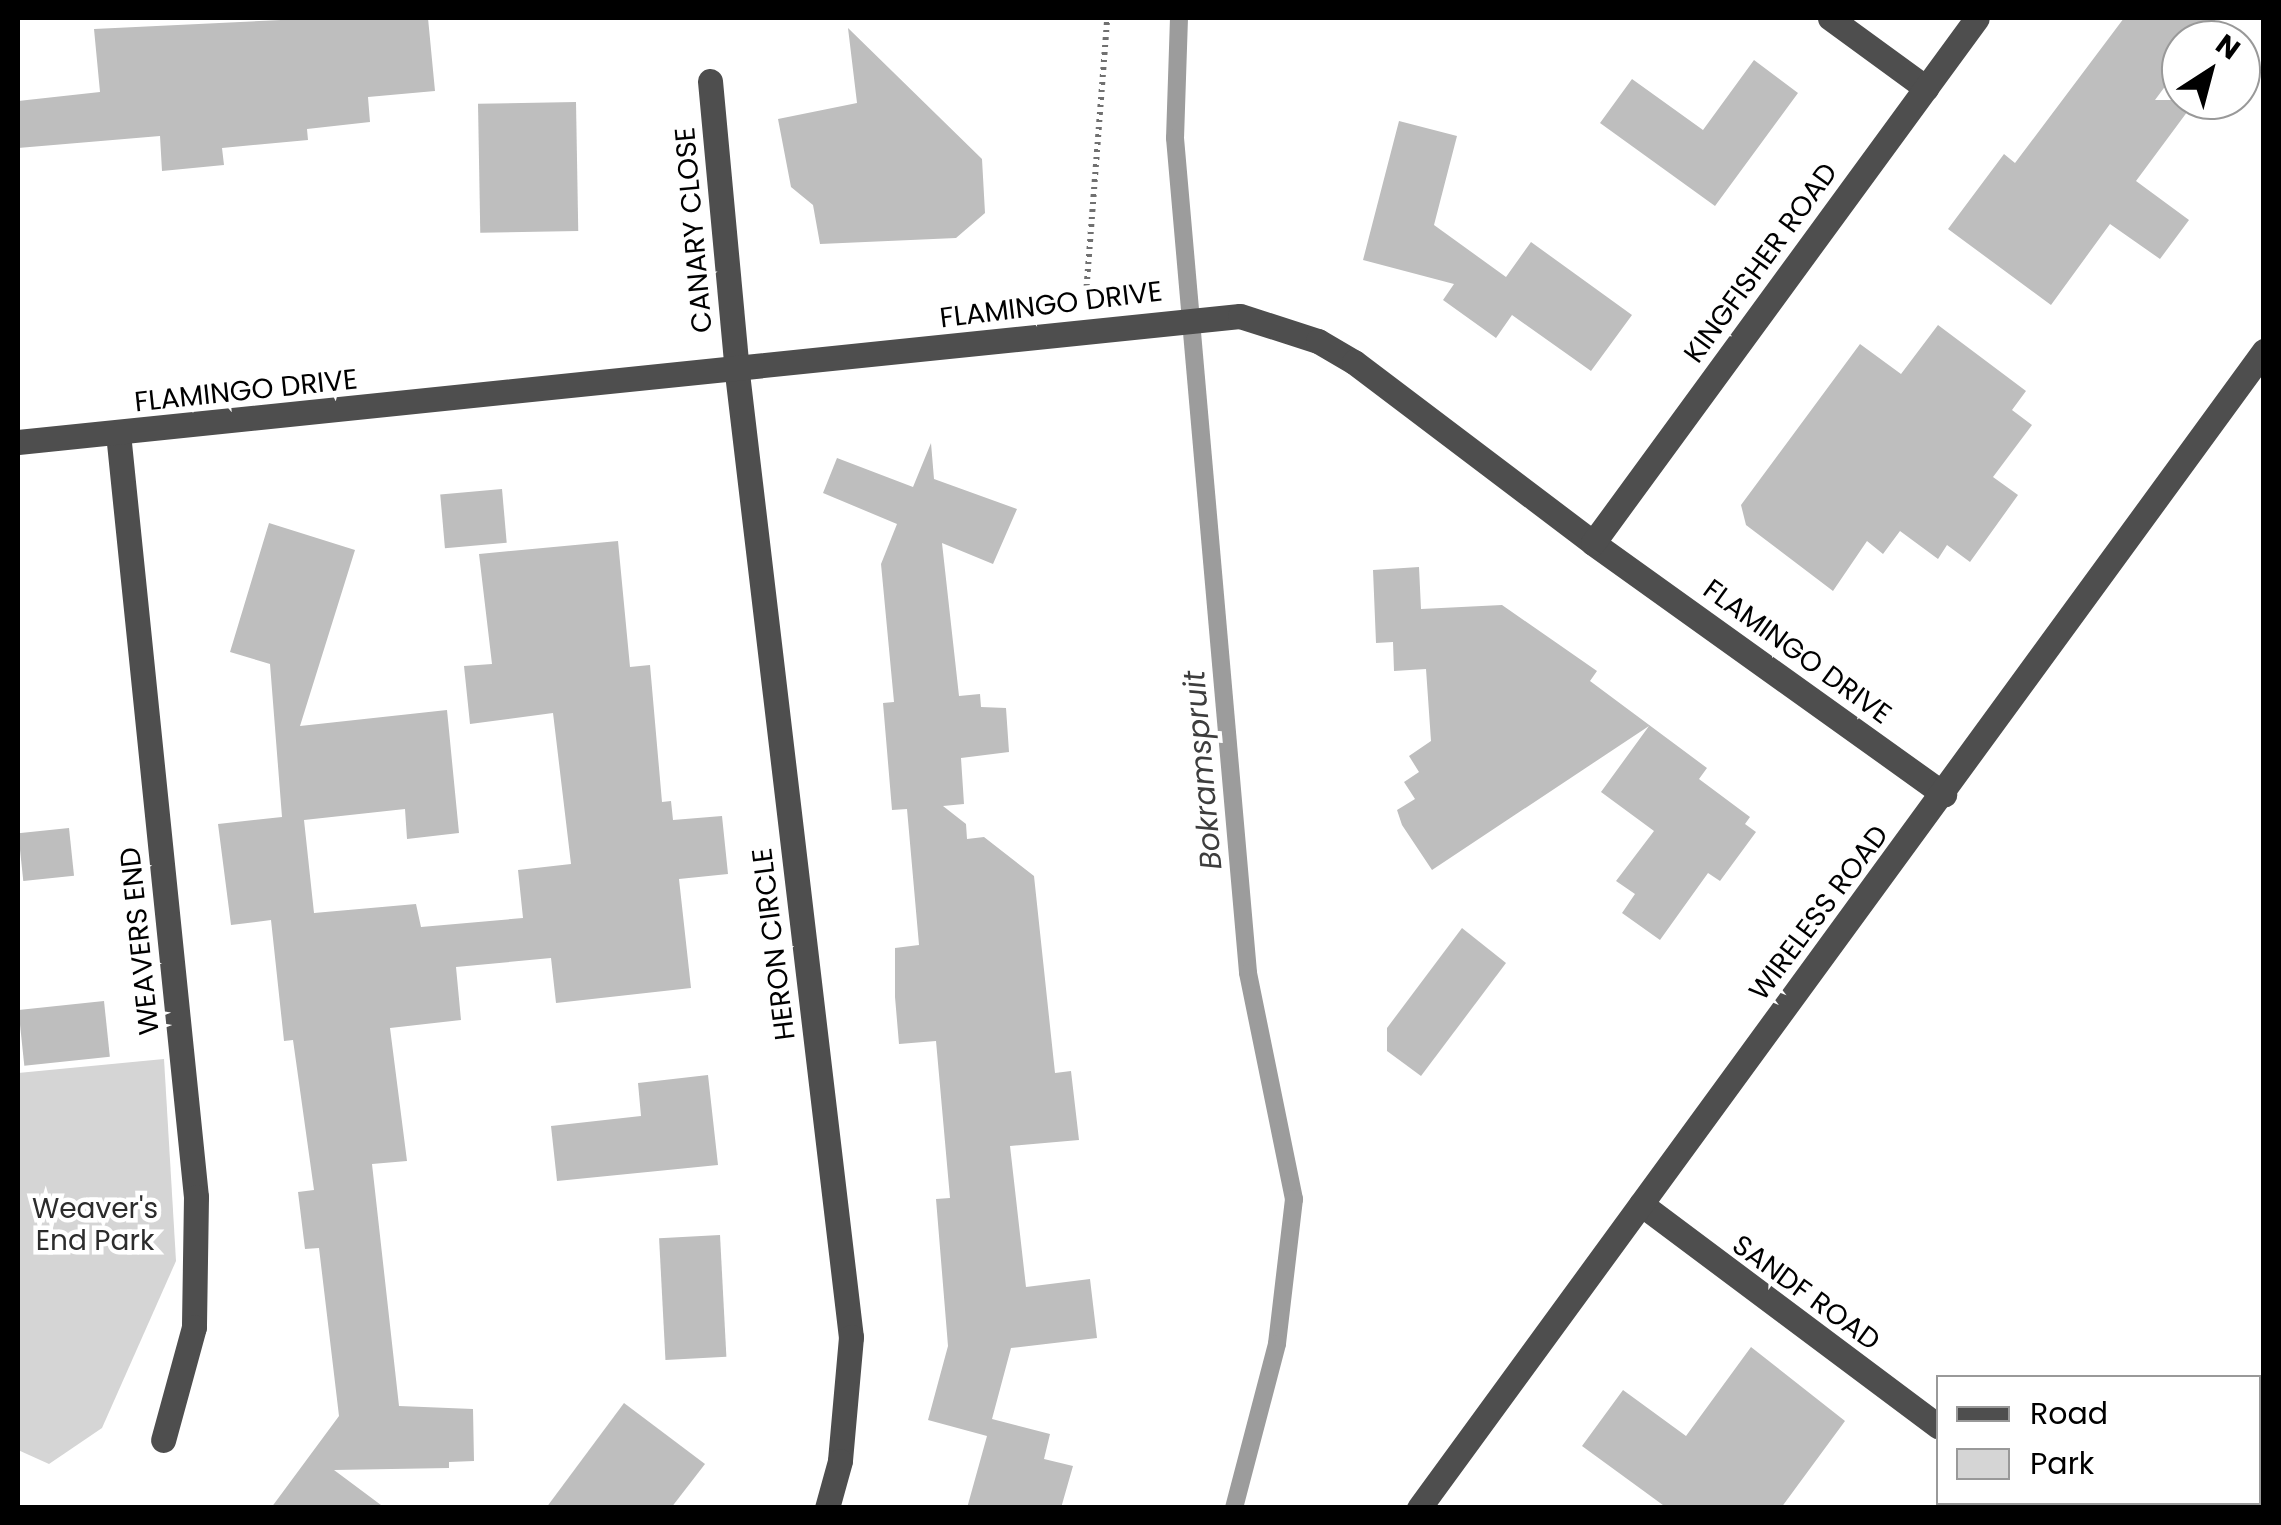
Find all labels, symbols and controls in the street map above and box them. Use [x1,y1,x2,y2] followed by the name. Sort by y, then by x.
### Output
[2161,20,2261,120] north arrow
[2208,25,2248,69] text: N
[668,126,720,334] street label: CANARY CLOSE
[1677,157,1845,369] street label: KINGFISHER ROAD
[938,275,1164,335] street label: FLAMINGO DRIVE
[133,363,359,419] street label: FLAMINGO DRIVE
[1697,573,1897,731] street label: FLAMINGO DRIVE
[1176,669,1230,871] water label: Bokramspruit
[1742,819,1896,1007] street label: WIRELESS ROAD
[113,845,167,1037] street label: WEAVERS END
[746,846,802,1042] street label: HERON CIRCLE
[32,1192,158,1258] park label: Weaver's End Park
[1726,1228,1886,1358] street label: SANDF ROAD
[1936,1375,2261,1505] legend
[2030,1392,2108,1435] text: Road
[2030,1442,2094,1485] text: Park

